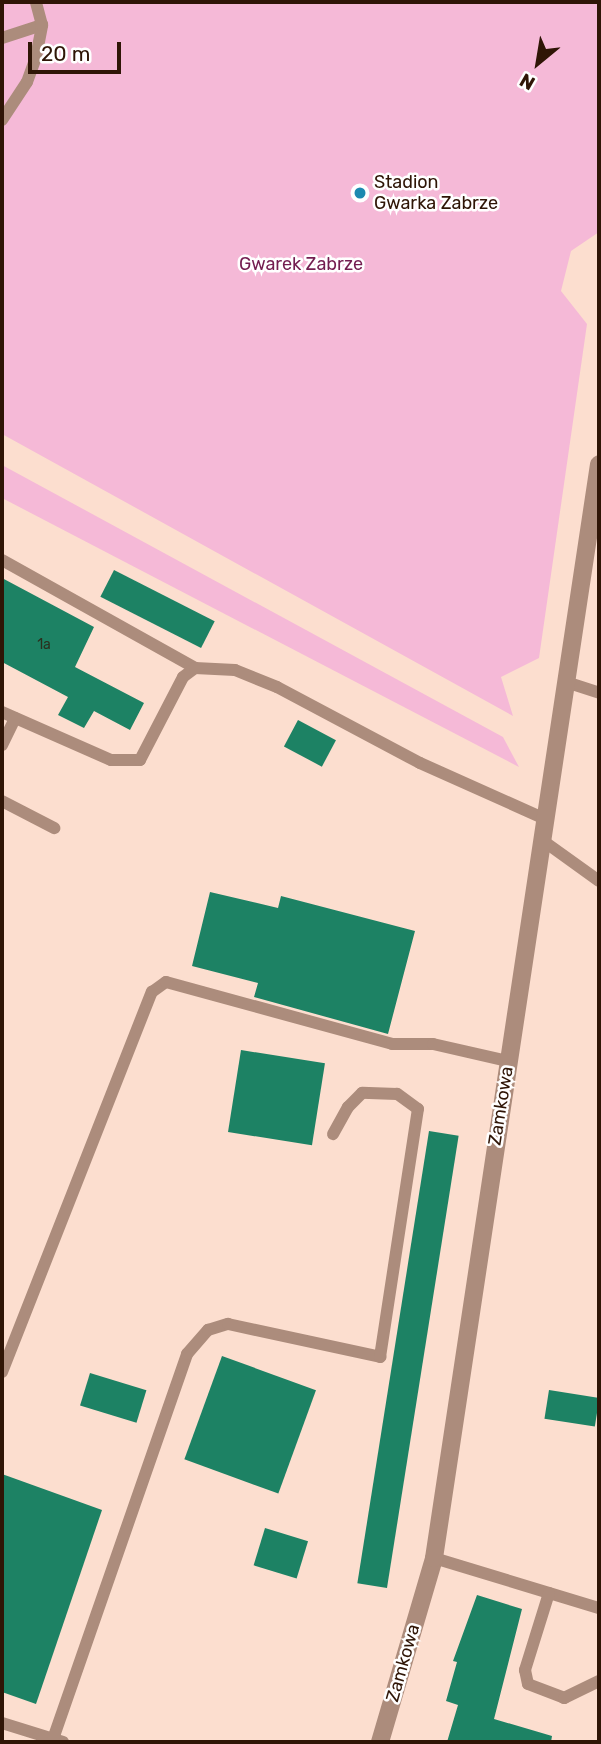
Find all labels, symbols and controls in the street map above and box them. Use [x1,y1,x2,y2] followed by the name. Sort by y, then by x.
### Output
[32,28,124,72] scale bar
[503,28,573,98] north arrow
[41,41,90,66] text: 20 m
[516,68,539,95] text: N
[374,172,498,214] place label: Stadion Gwarka Zabrze
[352,185,368,201] marker: Stadion Gwarka Zabrze
[239,253,363,275] park label: Gwarek Zabrze
[37,637,51,653] house number: 1a
[484,1065,518,1147] street label: Zamkowa
[382,1622,424,1704] street label: Zamkowa

